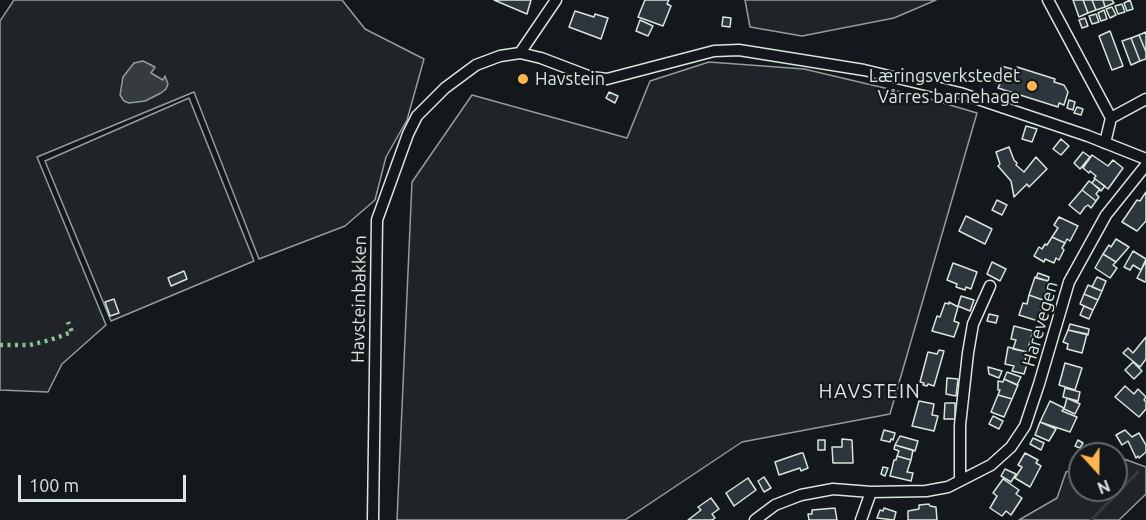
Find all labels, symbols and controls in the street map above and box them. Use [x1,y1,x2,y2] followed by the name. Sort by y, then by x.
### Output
[869,65,1020,107] place label: Læringsverkstedet Vårres barnehage
[535,68,605,90] place label: Havstein
[516,72,530,86] marker: Havstein
[1025,79,1039,93] marker: Læringsverkstedet Vårres barnehage
[347,235,371,363] street label: Havsteinbakken
[1018,279,1062,369] street label: Harevegen
[819,379,921,403] district label: HAVSTEIN
[1068,442,1128,502] north arrow
[21,463,189,501] scale bar
[29,475,79,495] text: 100 m
[1095,476,1113,497] text: N

